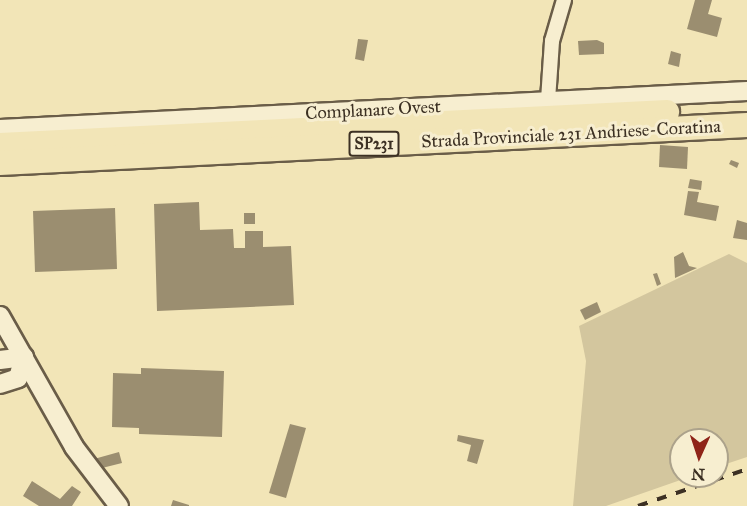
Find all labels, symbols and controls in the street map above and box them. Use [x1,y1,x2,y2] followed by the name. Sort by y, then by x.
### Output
[305,96,441,124] street label: Complanare Ovest
[421,115,721,153] street label: Strada Provinciale 231 Andriese-Coratina
[348,131,400,157] road number: SP231
[669,428,729,488] north arrow
[691,465,705,484] text: N

